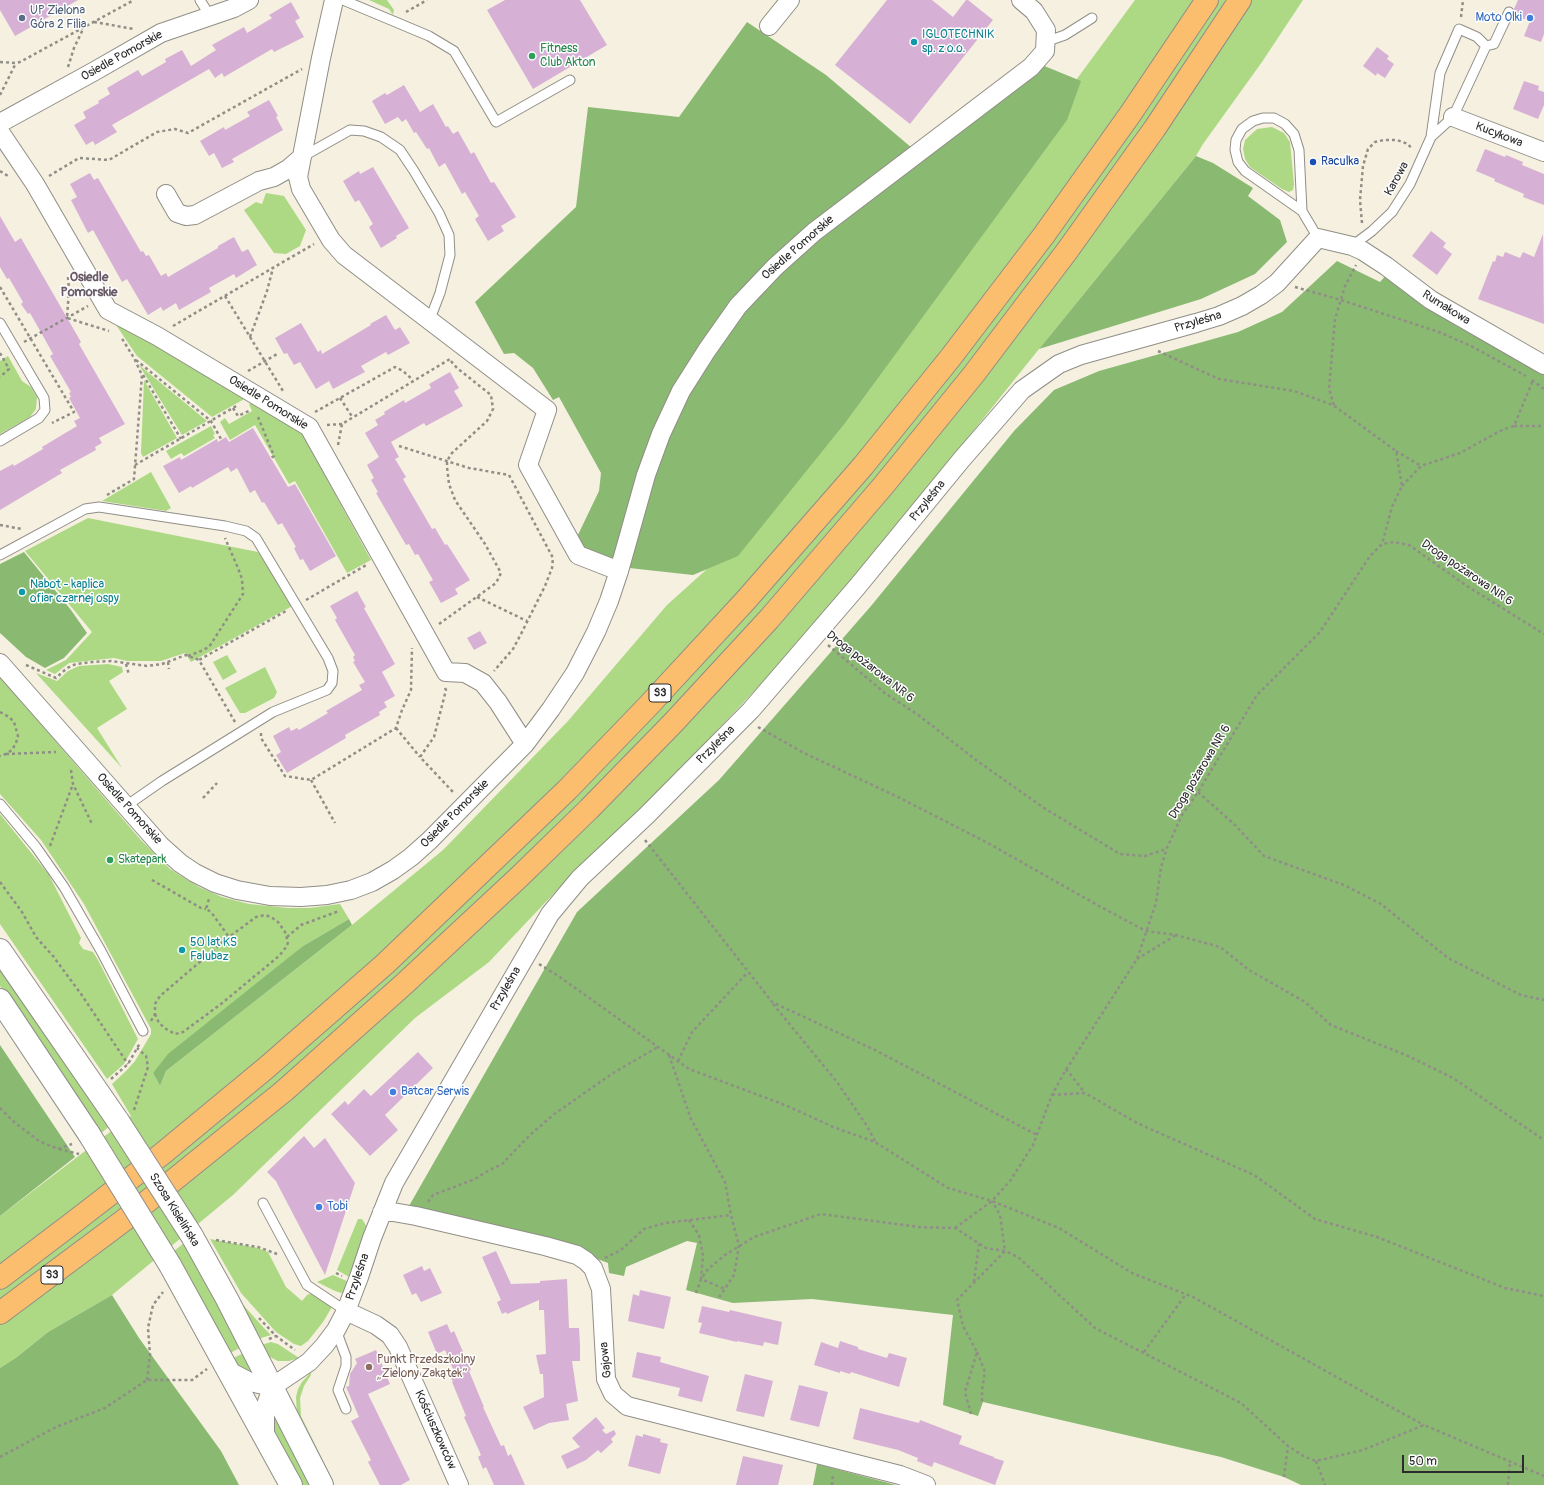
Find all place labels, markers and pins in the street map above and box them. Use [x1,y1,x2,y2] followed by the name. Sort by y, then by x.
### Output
[30,4,86,32] place label: UP Zielona Góra 2 Filia
[1475,11,1522,25] place label: Moto Olki
[17,13,27,23] marker: UP Zielona Góra 2 Filia
[1525,13,1535,23] marker: Moto Olki
[922,28,994,56] place label: IGLOTECHNIK sp. z o.o.
[909,37,919,47] marker: IGLOTECHNIK sp. z o.o.
[540,42,596,70] place label: Fitness Club Akton
[527,51,537,61] marker: Fitness Club Akton
[1321,155,1359,169] place label: Raculka
[1308,157,1318,167] marker: Raculka
[30,578,119,606] place label: Nabot - kaplica ofiar czarnej ospy
[17,587,27,597] marker: Nabot - kaplica ofiar czarnej ospy
[118,853,167,867] place label: Skatepark
[105,855,115,865] marker: Skatepark
[190,936,237,964] place label: 50 lat KS Falubaz
[177,945,187,955] marker: 50 lat KS Falubaz
[401,1085,469,1099] place label: Batcar Serwis
[388,1087,398,1097] marker: Batcar Serwis
[327,1200,348,1214] place label: Tobi
[314,1202,324,1212] marker: Tobi
[377,1353,475,1381] place label: Punkt Przedszkolny „Zielony Zakątek”
[364,1362,374,1372] marker: Punkt Przedszkolny „Zielony Zakątek”

